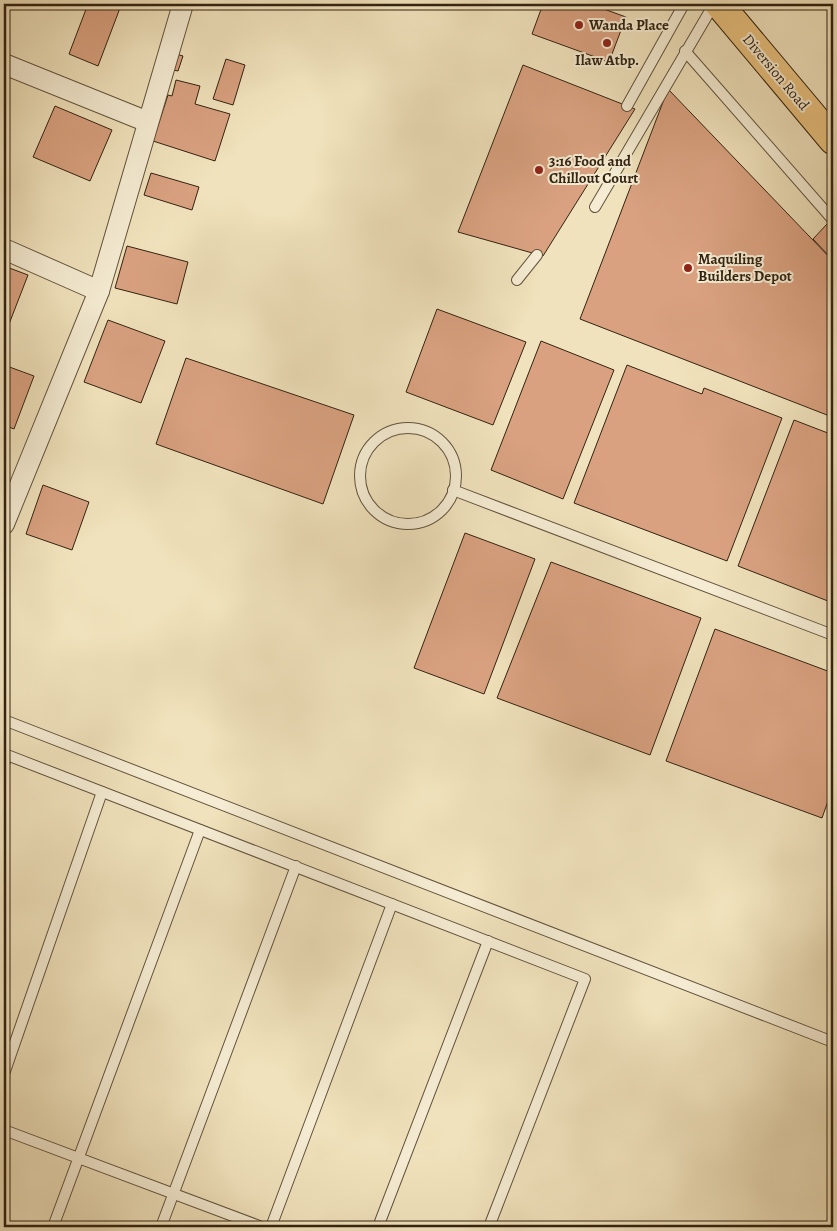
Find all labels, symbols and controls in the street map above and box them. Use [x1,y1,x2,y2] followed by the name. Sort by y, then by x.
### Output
[588,15,669,35] place label: Wanda Place
[573,19,585,31] marker: Wanda Place
[738,30,814,115] street label: Diversion Road
[601,37,613,49] marker: Ilaw Atbp.
[575,50,639,70] place label: Ilaw Atbp.
[549,151,638,188] place label: 3:16 Food and Chillout Court
[533,164,545,176] marker: 3:16 Food and Chillout Court
[698,249,792,286] place label: Maquiling Builders Depot
[682,262,694,274] marker: Maquiling Builders Depot

